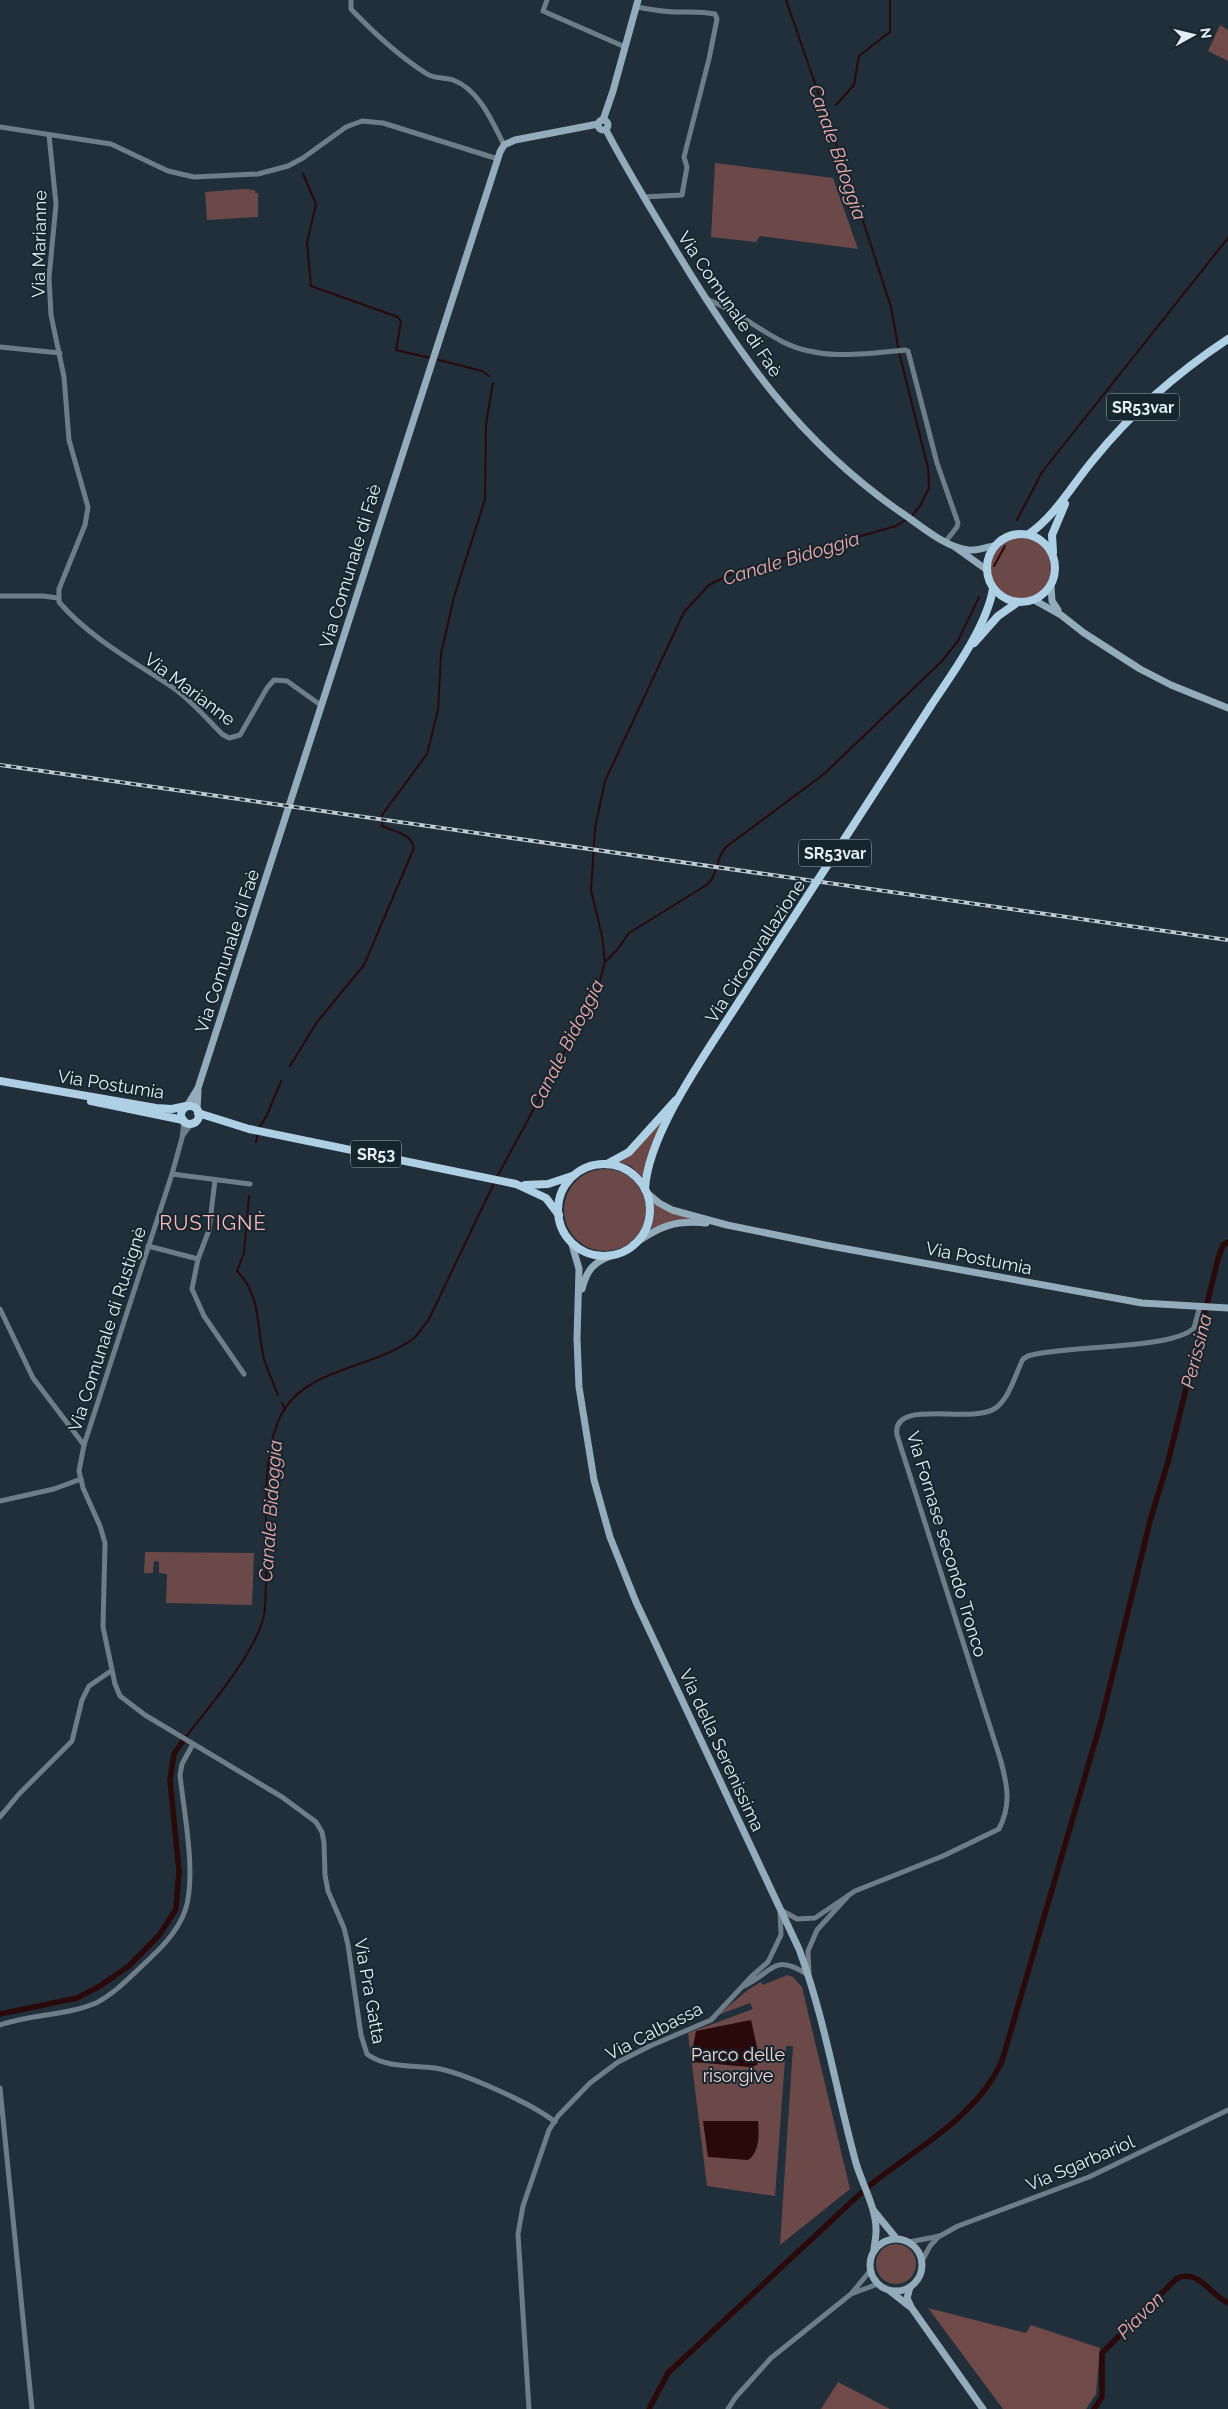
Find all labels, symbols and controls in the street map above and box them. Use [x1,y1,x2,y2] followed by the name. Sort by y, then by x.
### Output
[1168,10,1218,60] north arrow
[1197,27,1215,40] text: N
[804,81,872,223] water label: Canale Bidoggia
[28,190,50,298] street label: Via Marianne
[674,227,787,381] street label: Via Comunale di Faè
[1107,394,1179,421] road number: SR53var
[315,481,385,651] street label: Via Comunale di Faè
[720,527,862,589] water label: Canale Bidoggia
[141,648,240,730] street label: Via Marianne
[799,840,871,866] road number: SR53var
[191,866,263,1035] street label: Via Comunale di Faè
[701,875,810,1027] street label: Via Circonvallazione
[524,976,608,1112] water label: Canale Bidoggia
[56,1065,166,1103] street label: Via Postumia
[351,1140,401,1168] road number: SR53
[159,1211,267,1235] district label: RUSTIGNÈ
[64,1224,150,1434] street label: Via Comunale di Rustignè
[924,1237,1034,1279] street label: Via Postumia
[1176,1312,1216,1390] water label: Perissina
[903,1429,991,1660] street label: Via Fornase secondo Tronco
[254,1439,286,1583] water label: Canale Bidoggia
[675,1666,769,1834] street label: Via della Serenissima
[350,1937,390,2045] street label: Via Pra Gatta
[602,1998,706,2064] street label: Via Calbassa
[691,2044,785,2086] park label: Parco delle risorgive
[1023,2131,1137,2195] street label: Via Sgarbariol
[1112,2287,1168,2343] water label: Piavon

